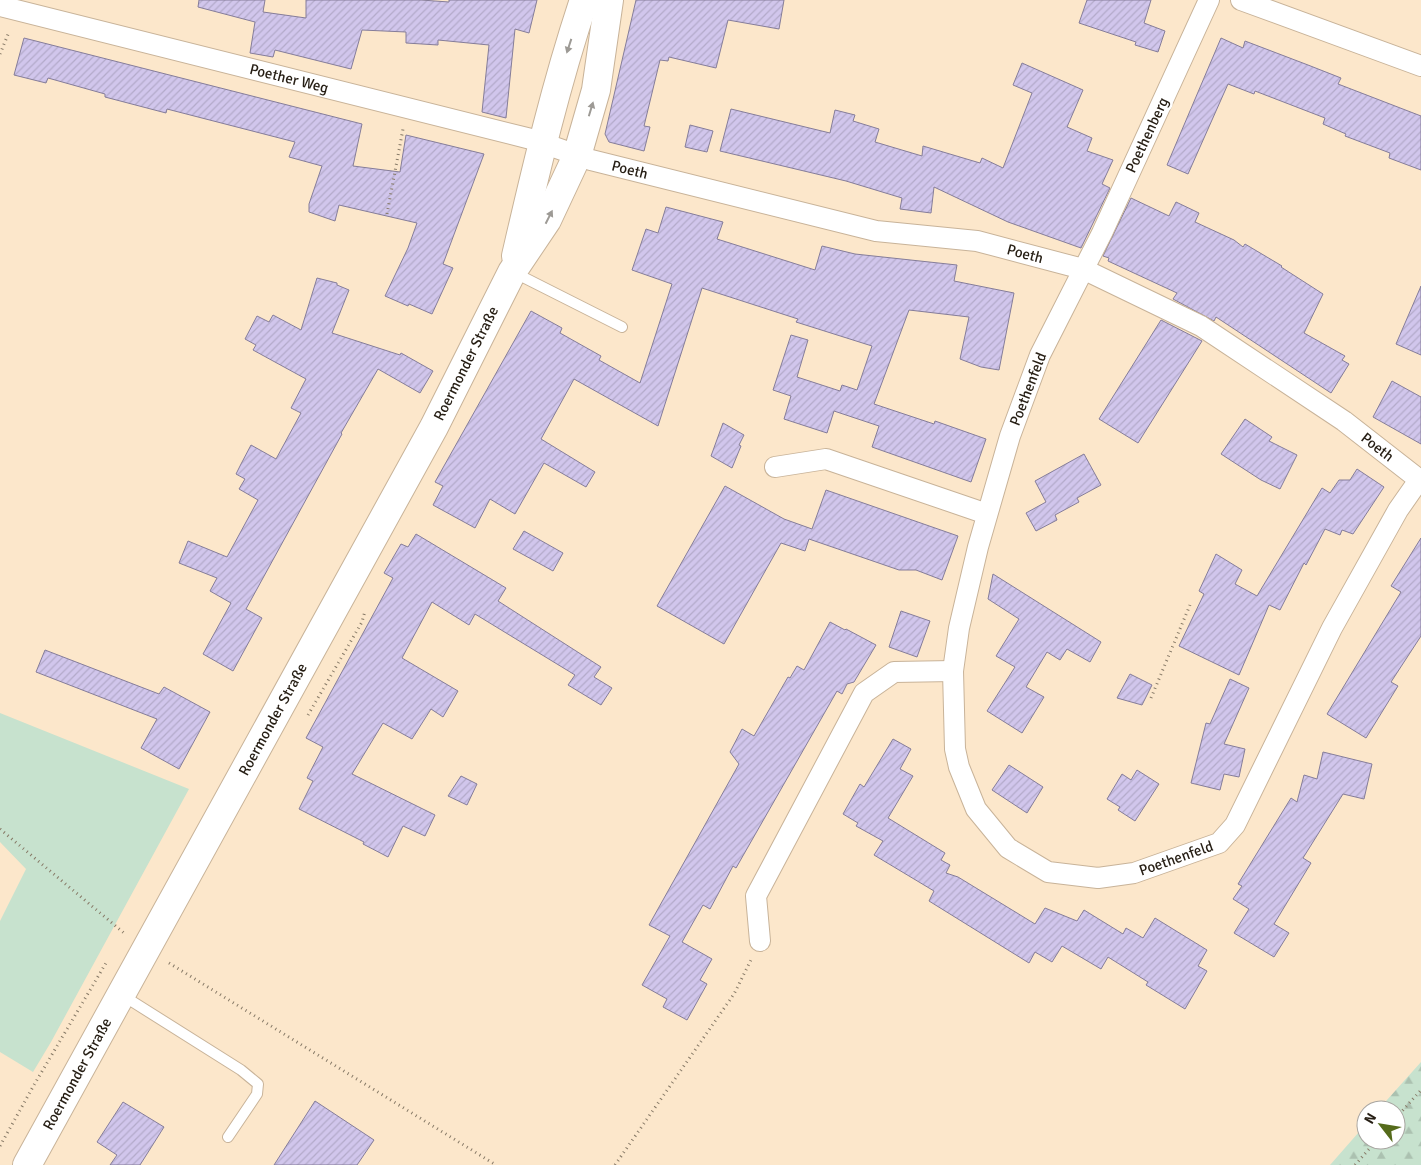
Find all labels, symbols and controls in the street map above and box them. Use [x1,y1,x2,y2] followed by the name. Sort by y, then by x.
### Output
[565,39,572,54] one-way arrow
[248,60,331,97] street label: Poether Weg
[1122,94,1172,176] street label: Poethenberg
[587,101,595,116] one-way arrow
[610,156,650,183] street label: Poeth
[545,209,553,224] one-way arrow
[1005,240,1045,267] street label: Poeth
[430,303,502,423] street label: Roermonder Straße
[1006,350,1050,428] street label: Poethenfeld
[1357,429,1398,466] street label: Poeth
[235,660,311,779] street label: Roermonder Straße
[1137,837,1216,879] street label: Poethenfeld
[39,1015,115,1133] street label: Roermonder Straße
[1356,1100,1406,1150] north arrow
[1360,1110,1380,1127] text: N

